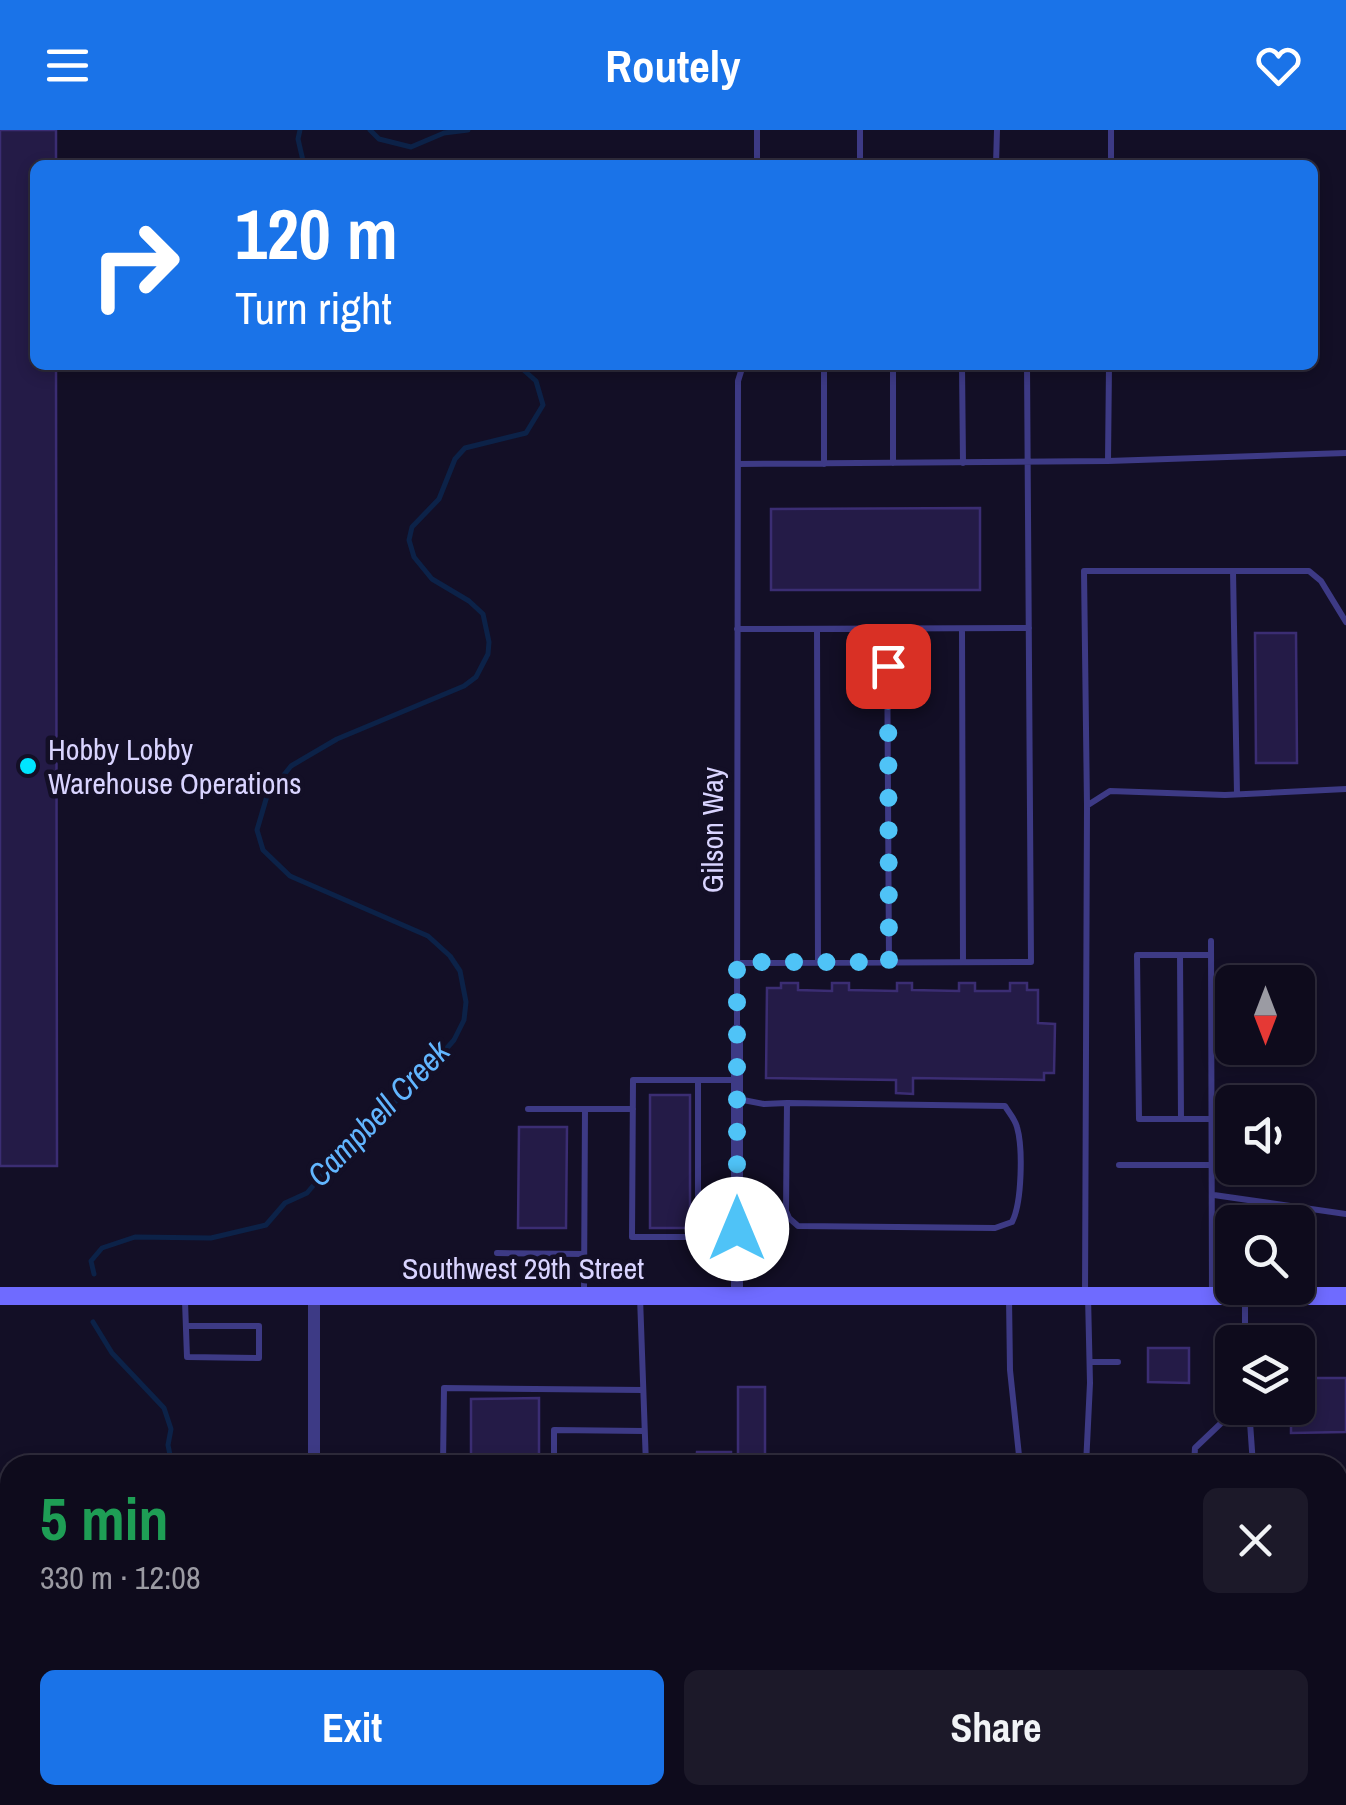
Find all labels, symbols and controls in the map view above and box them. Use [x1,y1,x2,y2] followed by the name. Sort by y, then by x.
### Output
[605,35,741,96] text: Routely
[40,38,95,93] icon: menu
[1251,38,1306,93] icon: heart
[235,187,398,281] text: 120 m
[70,200,200,330] icon: right
[235,277,392,338] text: Turn right
[846,624,931,709] pin
[861,639,916,694] icon: arrive
[48,729,301,803] place label: Hobby Lobby Warehouse Operations
[17,755,39,777] marker: Hobby Lobby Warehouse Operations
[692,766,732,893] street label: Gilson Way
[1215,965,1315,1065] north arrow
[1215,965,1315,1425] map controls
[297,1030,459,1196] water label: Campbell Creek
[1215,1085,1315,1185] button: sound
[685,1177,789,1281] position arrow
[1215,1205,1315,1305] button: search
[402,1248,644,1288] street label: Southwest 29th Street
[1215,1325,1315,1425] button: layers
[40,1478,169,1559] text: 5 min
[1203,1488,1308,1593] button: close
[40,1556,200,1599] text: 330 m · 12:08
[40,1670,664,1785] button: Exit
[684,1670,1308,1785] button: Share

